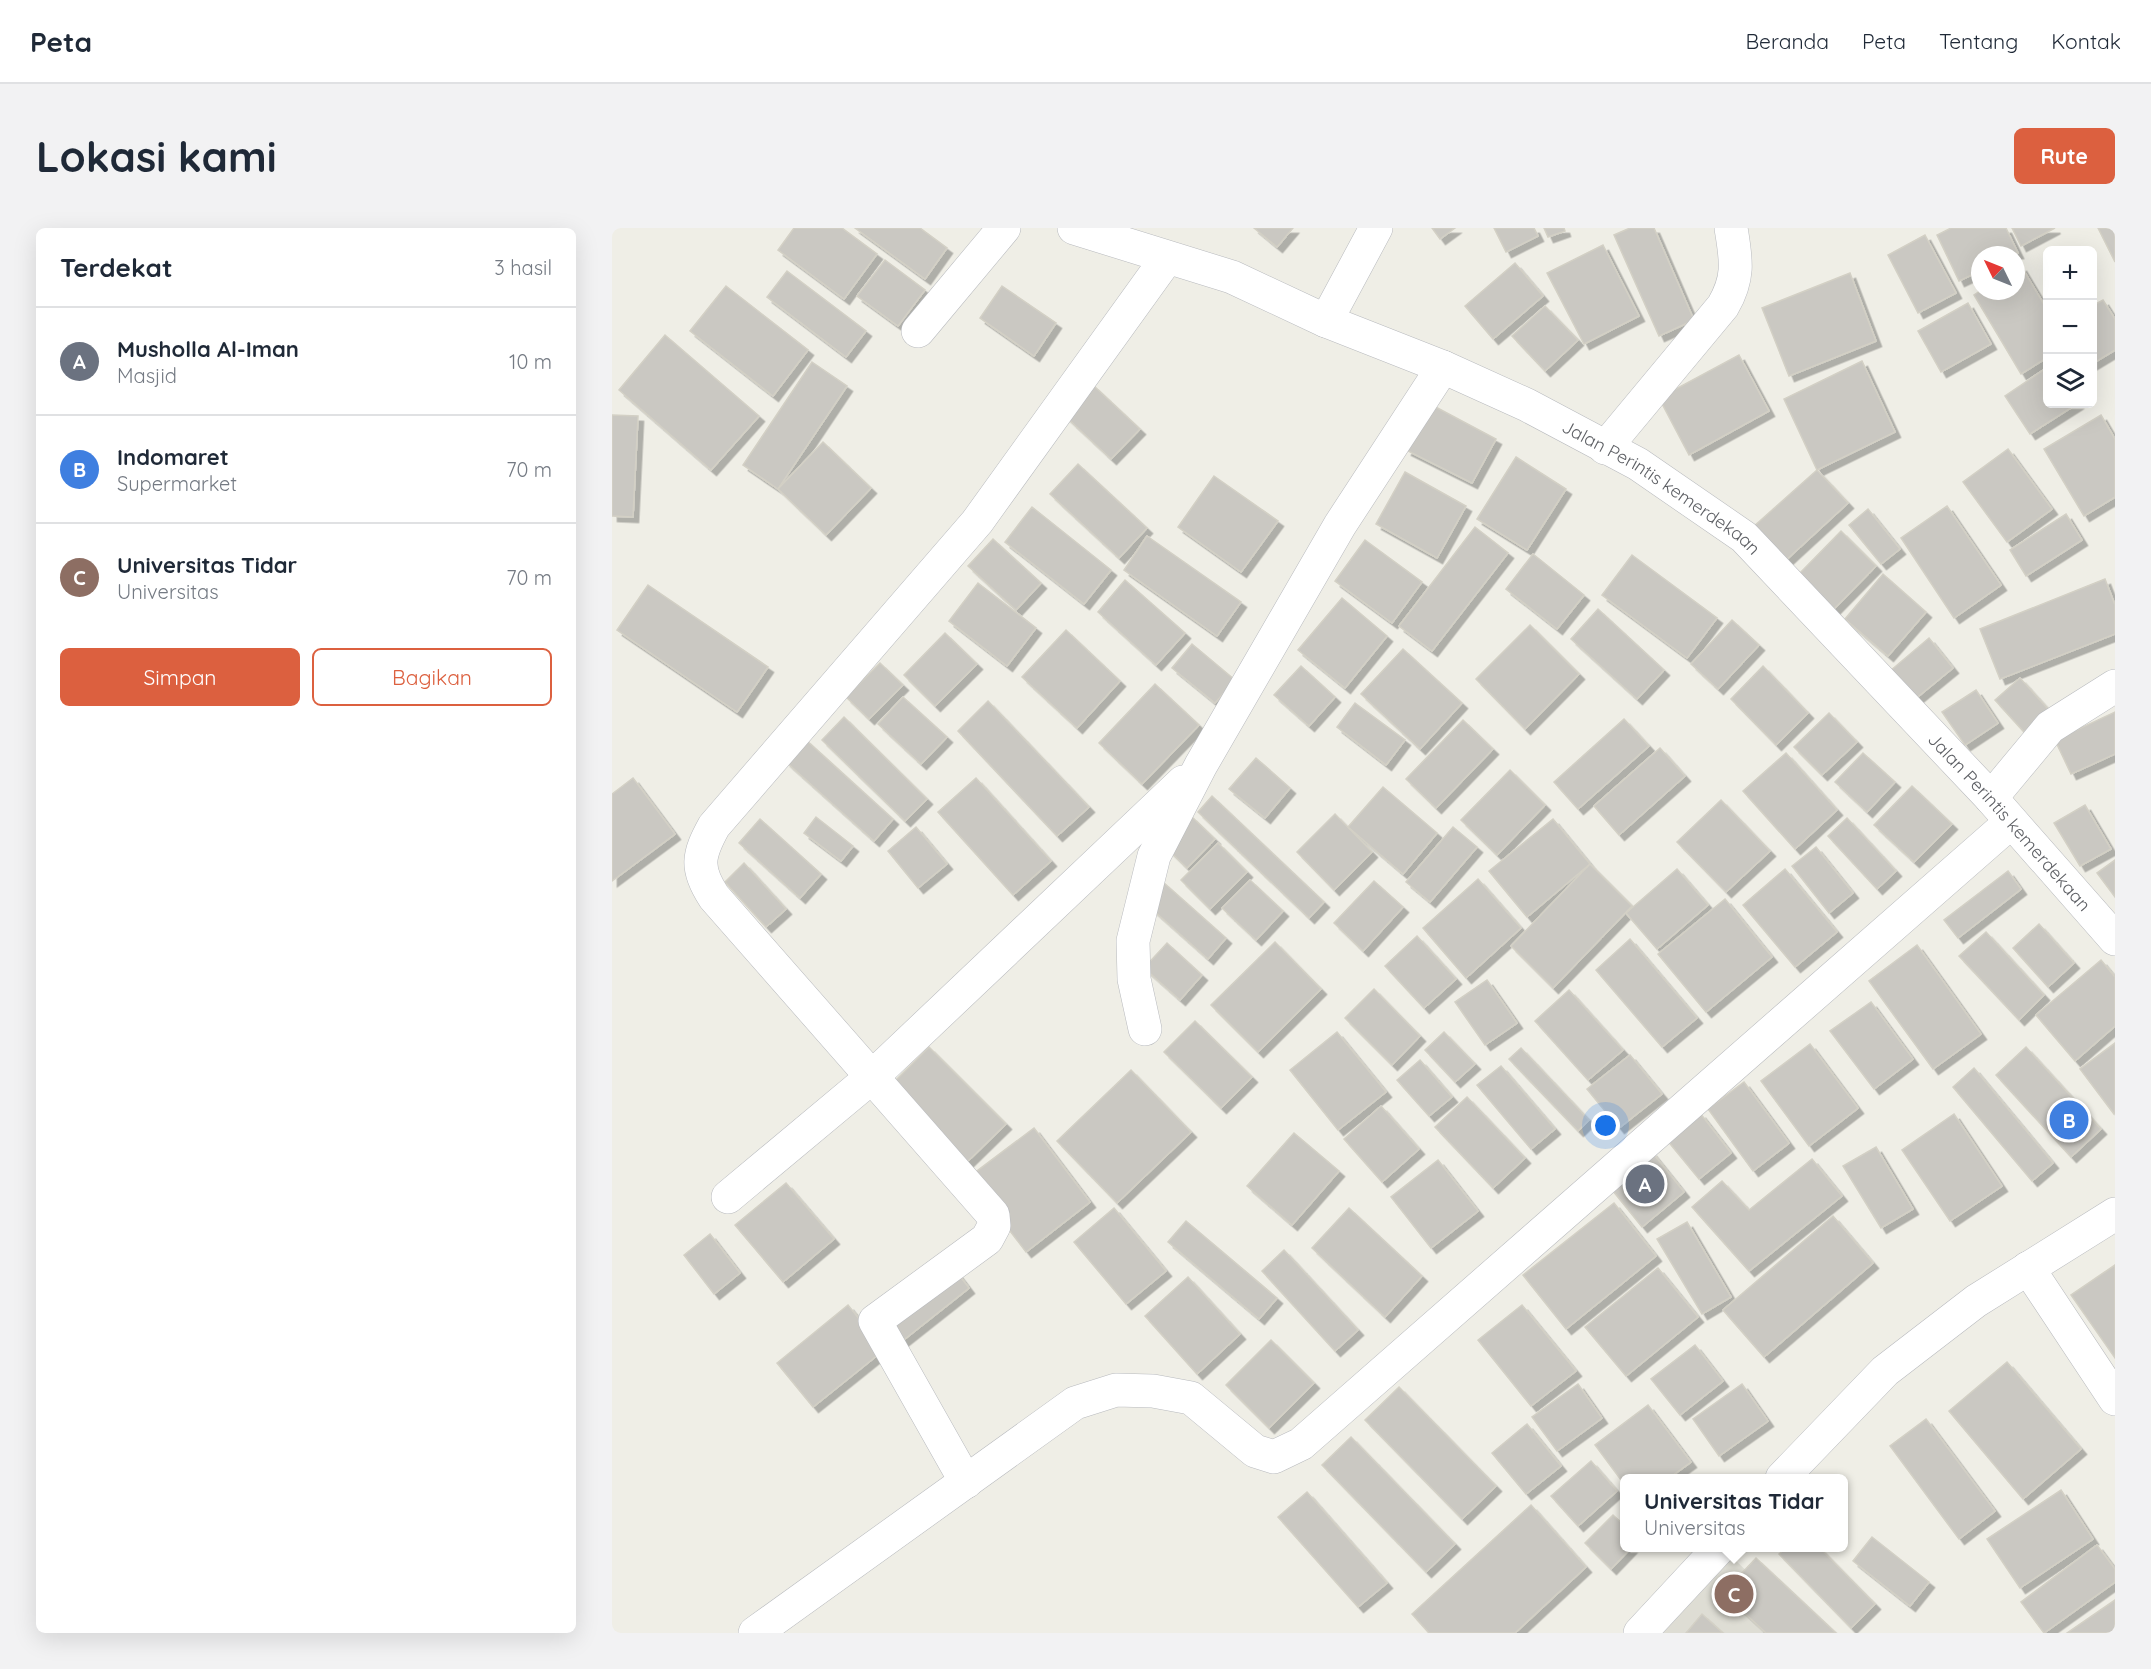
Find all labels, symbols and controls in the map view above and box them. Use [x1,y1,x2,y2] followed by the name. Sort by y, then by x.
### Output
[30,24,92,59] text: Peta
[1745,28,1829,54] text: Beranda
[1862,28,1906,54] text: Peta
[1939,28,2018,54] text: Tentang
[2051,28,2121,54] text: Kontak
[2014,128,2115,184] button: Rute
[36,130,277,183] text: Lokasi kami
[1971,246,2025,300] north arrow
[2043,246,2097,408] map controls
[2043,246,2097,300] button: +
[60,251,173,284] text: Terdekat
[494,255,552,280] text: 3 hasil
[2043,300,2097,354] button: −
[117,335,299,363] text: Musholla Al-Iman
[73,349,86,374] text: A
[509,349,552,374] text: 10 m
[2043,354,2097,408] button: layers
[117,363,177,388] text: Masjid
[1558,414,1766,559] street label: Jalan Perintis kemerdekaan
[117,443,229,471] text: Indomaret
[73,457,86,482] text: B
[506,457,552,482] text: 70 m
[117,471,237,496] text: Supermarket
[117,551,297,579] text: Universitas Tidar
[73,565,86,590] text: C
[506,565,552,590] text: 70 m
[117,579,219,604] text: Universitas
[60,648,300,706] button: Simpan
[312,648,552,706] button: Bagikan
[1923,728,2096,916] street label: Jalan Perintis kemerdekaan
[2050,1098,2088,1142] pin: B
[1591,1111,1620,1140] your location
[1626,1162,1664,1206] pin: A
[1620,1474,1848,1552] popup
[1644,1487,1824,1515] text: Universitas Tidar
[1644,1515,1745,1540] text: Universitas
[1714,1572,1754,1616] pin: C

